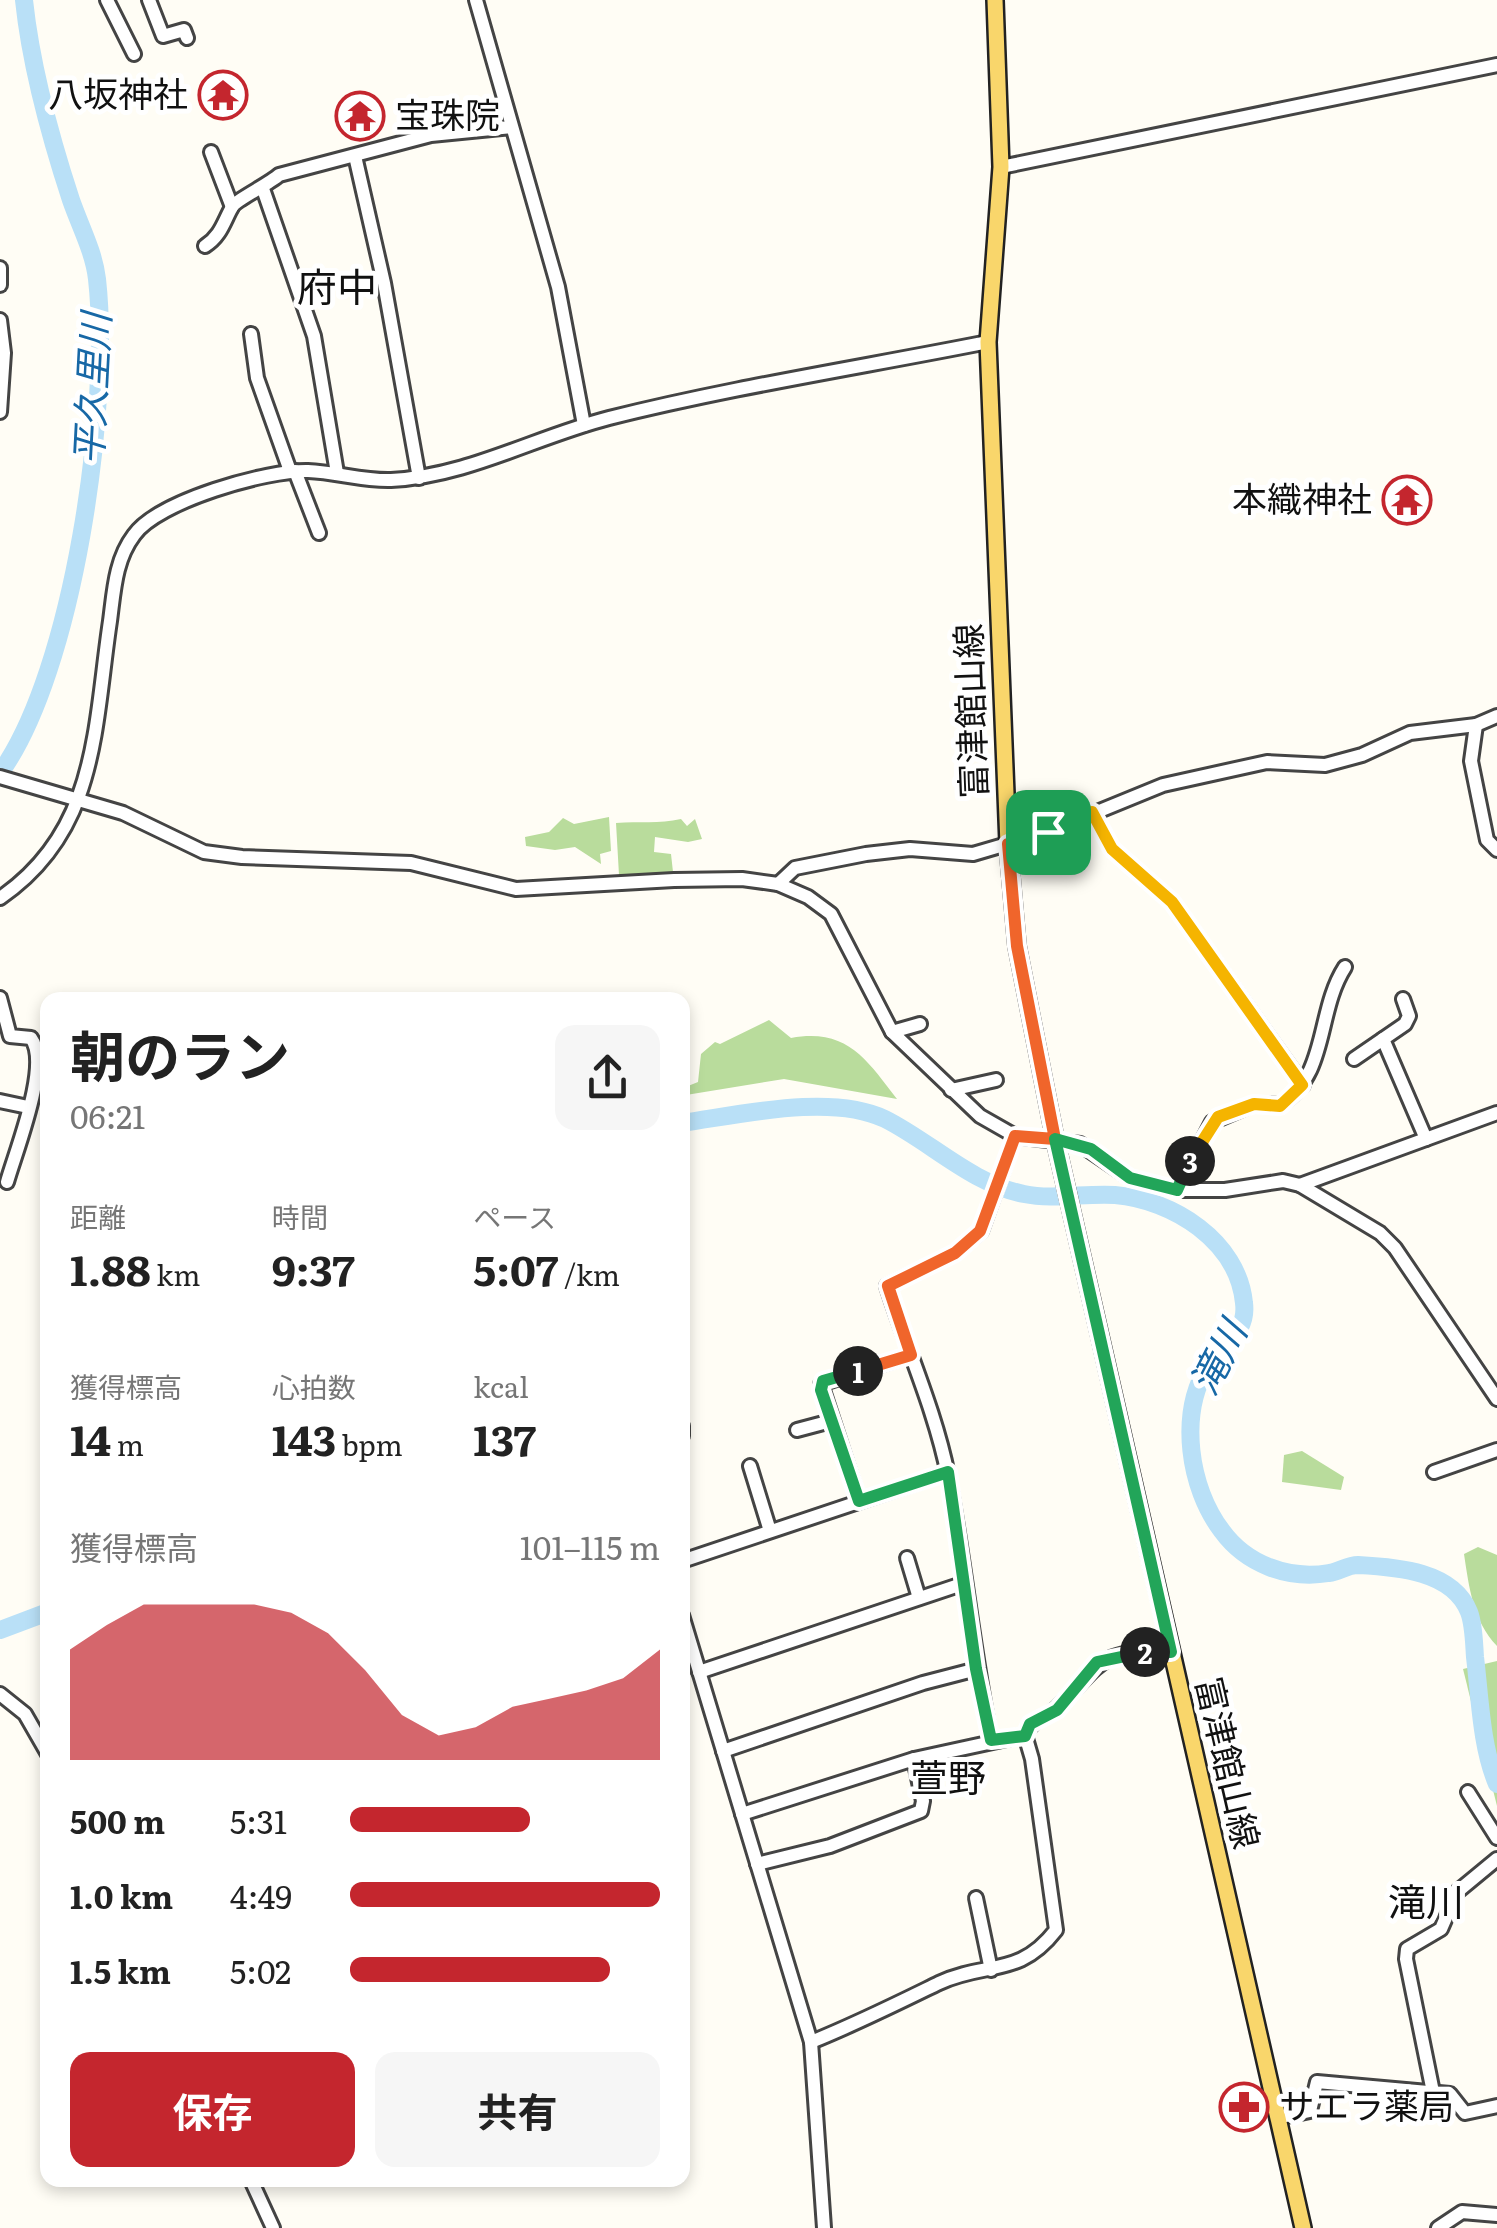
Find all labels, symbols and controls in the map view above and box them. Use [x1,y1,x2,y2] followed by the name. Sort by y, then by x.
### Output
[48,66,188,118] place label: 八坂神社
[197,69,249,121] temple icon: 八坂神社
[395,87,500,139] place label: 宝珠院
[334,90,386,142] temple icon: 宝珠院
[297,255,377,314] district label: 府中
[57,307,122,466] water label: 平久里川
[1232,471,1372,523] place label: 本織神社
[1381,474,1433,526] temple icon: 本織神社
[940,623,998,799] street label: 富津館山線
[1006,790,1091,875] pin
[1021,805,1076,860] icon: arrive
[70,1012,290,1094] text: 朝のラン
[555,1025,660,1130] button: share
[70,1091,145,1139] text: 06:21
[1165,1136,1215,1186] pin: 3
[1182,1140,1198,1182] text: 3
[70,1195,126,1237] text: 距離
[272,1195,328,1237] text: 時間
[473,1195,556,1237] text: ペース
[70,1237,151,1299] text: 1.88
[272,1237,355,1299] text: 9:37
[473,1237,558,1299] text: 5:07
[151,1253,200,1295] text: km
[558,1253,620,1295] text: /km
[1173,1306,1260,1403] water label: 滝川
[833,1346,883,1396] pin: 1
[852,1350,864,1392] text: 1
[70,1365,182,1407] text: 獲得標高
[272,1365,356,1407] text: 心拍数
[473,1365,529,1407] text: kcal
[70,1407,111,1469] text: 14
[272,1407,336,1469] text: 143
[473,1407,536,1469] text: 137
[111,1423,144,1465] text: m
[336,1423,403,1465] text: bpm
[70,1522,198,1570] text: 獲得標高
[520,1522,660,1570] text: 101–115 m
[1120,1627,1170,1677] pin: 2
[1137,1631,1153,1673] text: 2
[1185,1671,1275,1853] street label: 富津館山線
[910,1747,986,1804] district label: 萱野
[70,1796,165,1844] text: 500 m
[230,1796,287,1844] text: 5:31
[70,1871,173,1919] text: 1.0 km
[230,1871,292,1919] text: 4:49
[1388,1871,1464,1928] district label: 滝川
[70,1946,171,1994] text: 1.5 km
[230,1946,291,1994] text: 5:02
[70,2052,355,2167] button: 保存
[375,2052,660,2167] button: 共有
[1279,2078,1454,2130] place label: サエラ薬局
[1218,2081,1270,2133] pharmacy icon: サエラ薬局

